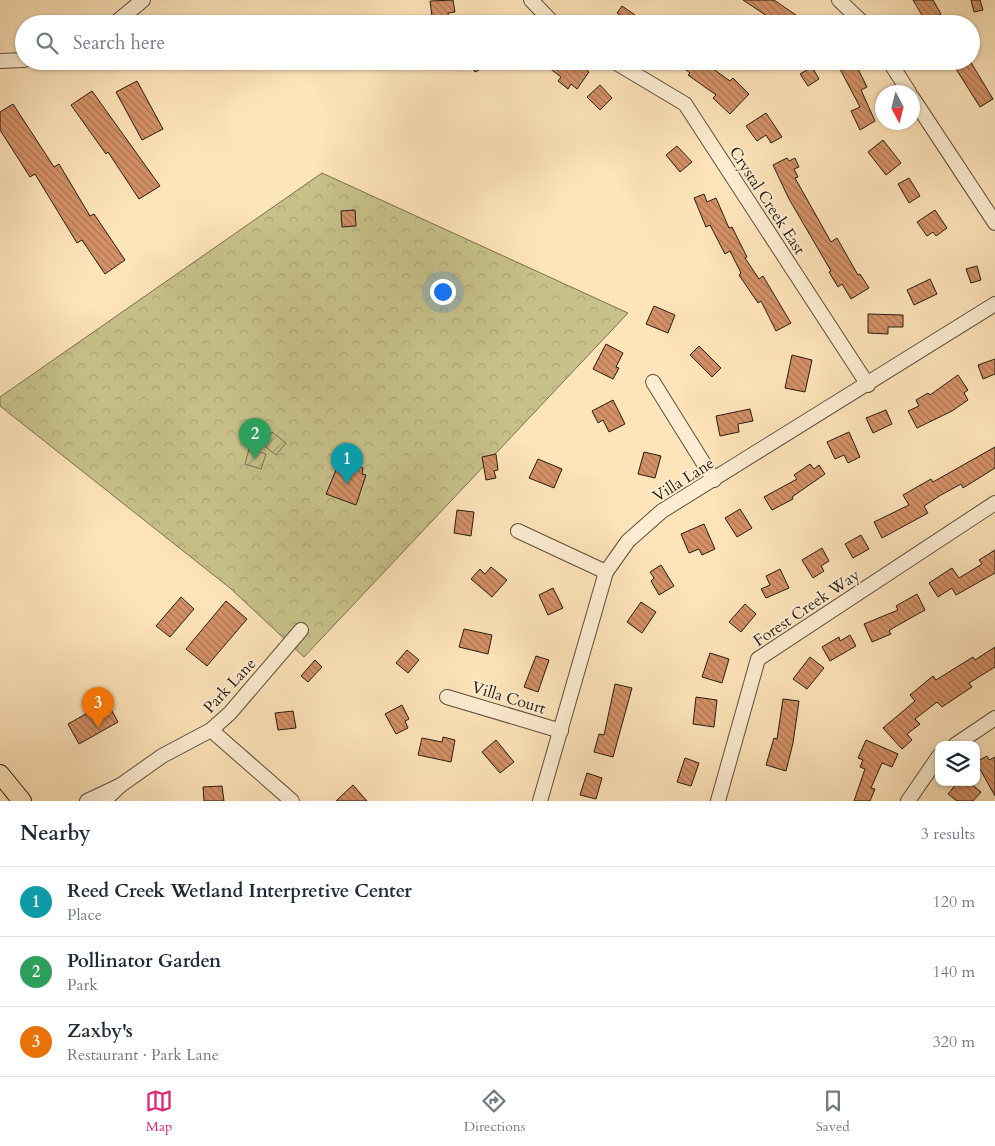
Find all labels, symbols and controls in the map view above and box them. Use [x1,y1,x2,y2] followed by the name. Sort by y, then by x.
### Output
[15,15,980,70] search box
[33,29,61,57] icon: search
[73,30,165,56] text: Search here
[875,85,920,130] north arrow
[724,142,810,259] street label: Crystal Creek East
[430,279,456,305] your location
[239,418,271,459] pin: 2
[331,443,363,484] pin: 1
[649,452,718,507] street label: Villa Lane
[749,564,865,652] street label: Forest Creek Way
[198,653,261,718] street label: Park Lane
[469,676,548,720] street label: Villa Court
[82,687,114,728] pin: 3
[935,741,980,786] map controls
[935,741,980,786] button: layers
[20,819,91,848] text: Nearby
[921,823,975,845] text: 3 results
[67,878,412,904] text: Reed Creek Wetland Interpretive Center
[32,891,40,913] text: 1
[933,891,975,913] text: 120 m
[67,904,102,926] text: Place
[67,948,221,974] text: Pollinator Garden
[32,961,40,983] text: 2
[933,961,975,983] text: 140 m
[67,974,98,996] text: Park
[67,1018,133,1044] text: Zaxby's
[32,1031,40,1053] text: 3
[933,1031,975,1053] text: 320 m
[67,1044,219,1066] text: Restaurant · Park Lane
[145,1087,173,1136] tab: Map
[464,1087,525,1136] tab: Directions
[816,1087,850,1136] tab: Saved

